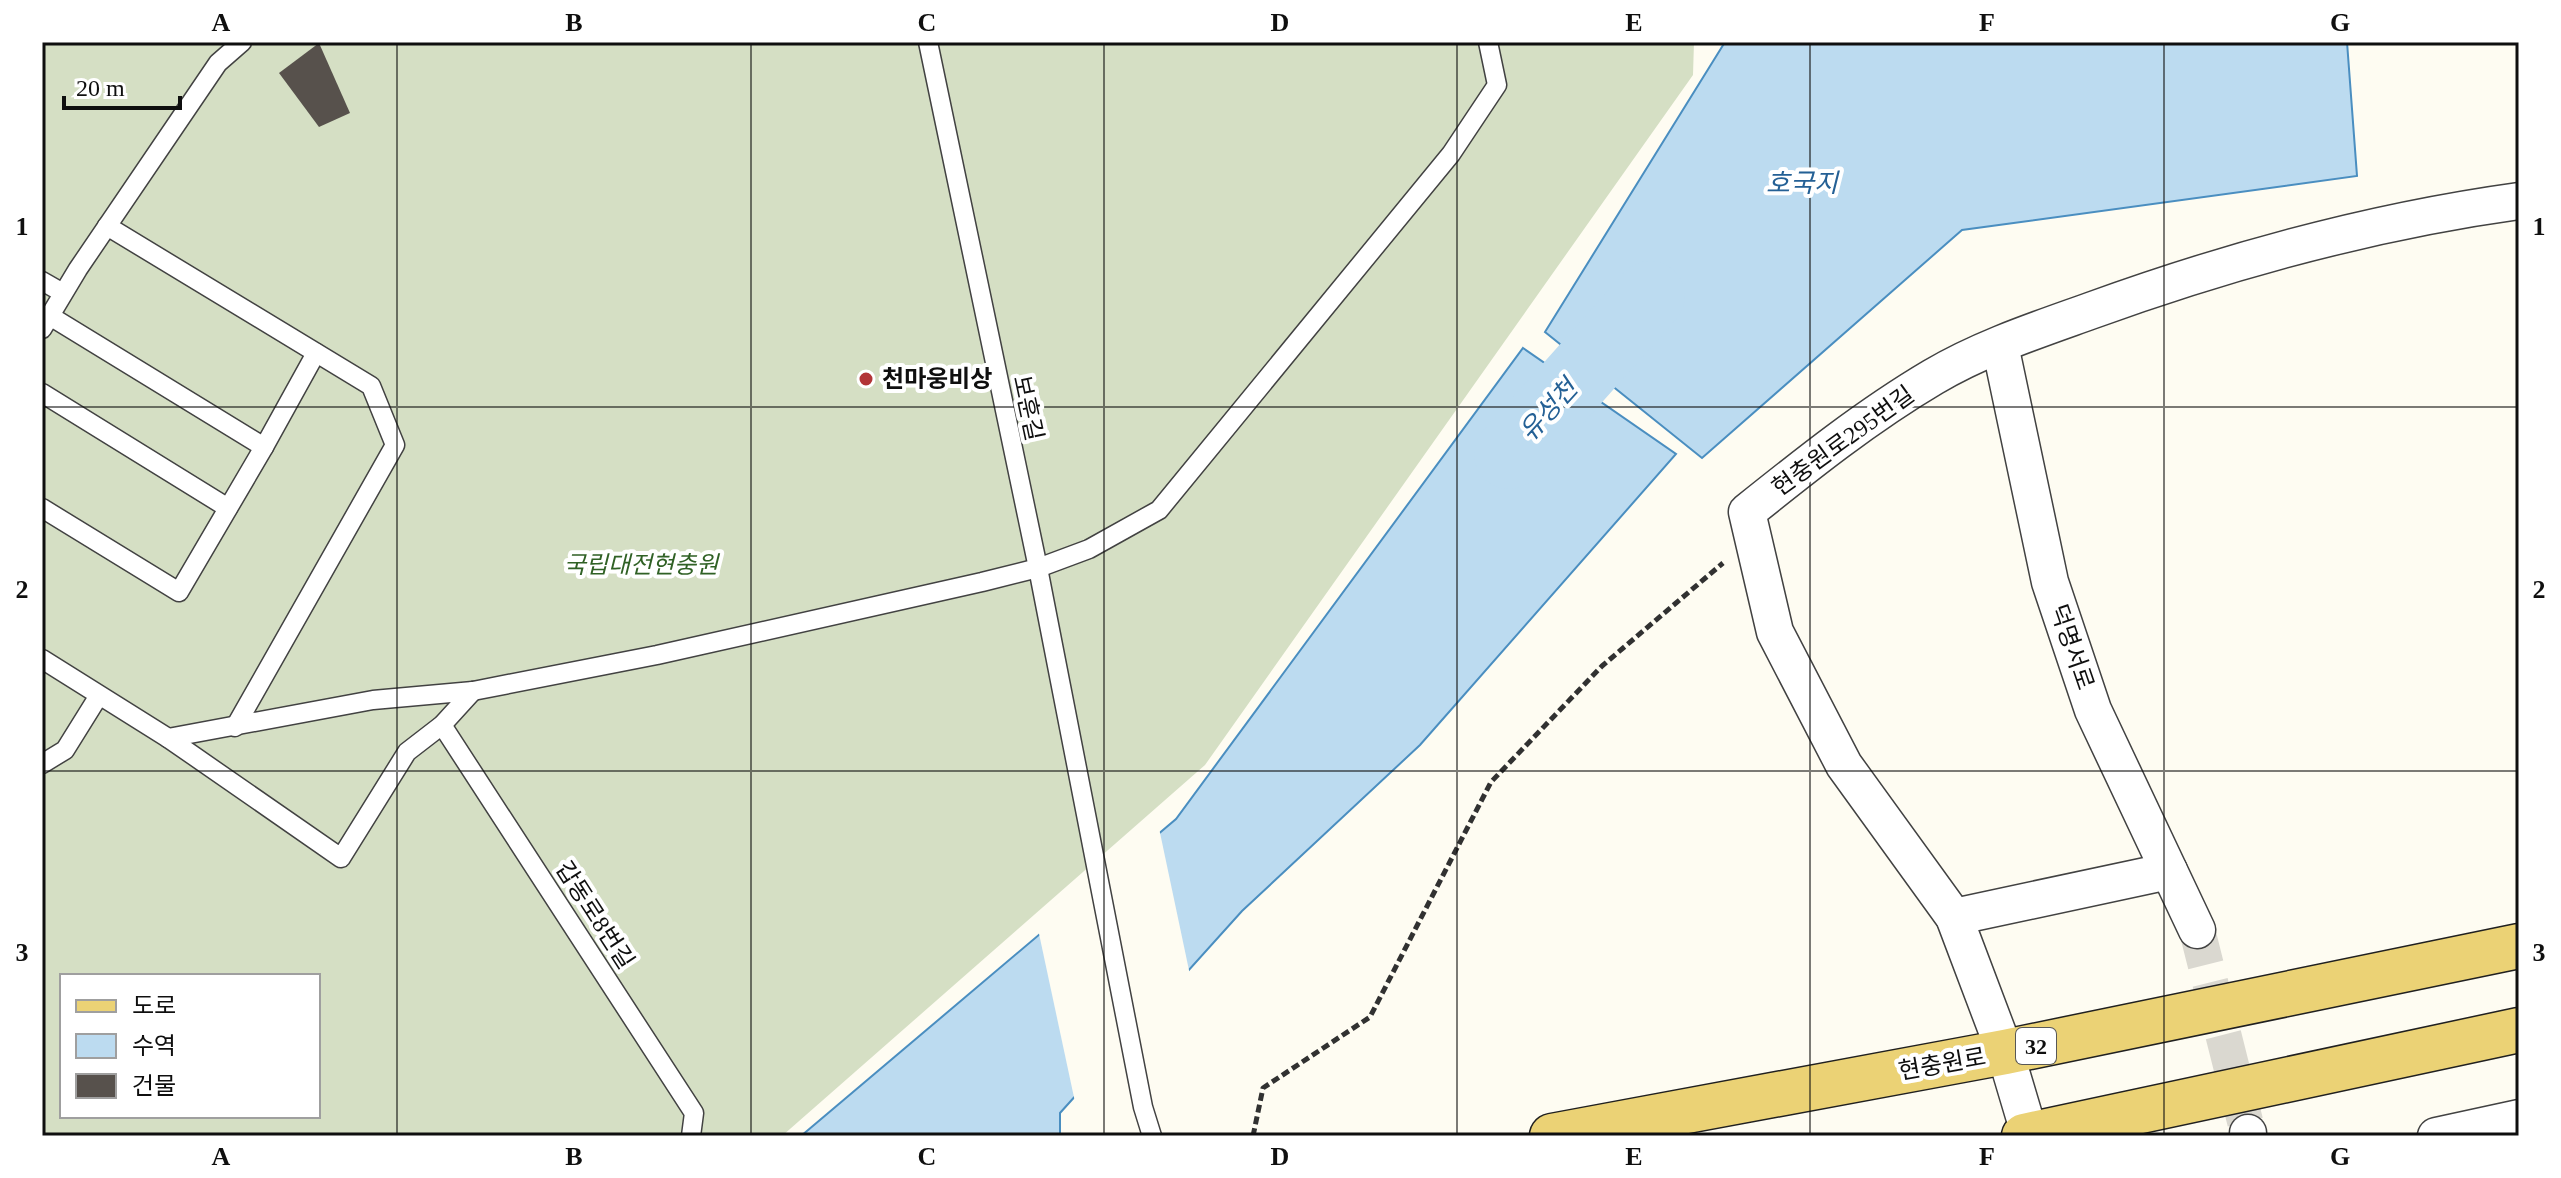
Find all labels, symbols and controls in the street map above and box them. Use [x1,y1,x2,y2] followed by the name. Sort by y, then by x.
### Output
[212,8,231,37] text: A
[565,8,583,37] text: B
[918,8,936,37] text: C
[1271,8,1289,37] text: D
[1625,8,1643,37] text: E
[1979,8,1995,37] text: F
[2330,8,2350,37] text: G
[64,60,180,110] scale bar
[76,75,125,101] text: 20 m
[1766,169,1840,198] water label: 호국지
[16,212,29,241] text: 1
[2533,212,2546,241] text: 1
[882,366,992,392] place label: 천마웅비상
[857,370,875,388] marker: 천마웅비상
[1514,372,1585,447] water label: 유성천
[1008,373,1048,443] street label: 보훈길
[1767,381,1919,501] street label: 현충원로295번길
[564,552,720,578] park label: 국립대전현충원
[16,575,29,604] text: 2
[2533,575,2546,604] text: 2
[2045,601,2099,693] street label: 덕명서로
[551,857,639,973] street label: 갑동로8번길
[16,938,29,967] text: 3
[2533,938,2546,967] text: 3
[60,974,320,1118] legend
[132,993,176,1019] text: 도로
[2016,1028,2056,1064] road number: 32
[132,1033,176,1059] text: 수역
[1896,1044,1988,1084] street label: 현충원로
[132,1073,176,1099] text: 건물
[212,1142,231,1171] text: A
[565,1142,583,1171] text: B
[918,1142,936,1171] text: C
[1271,1142,1289,1171] text: D
[1625,1142,1643,1171] text: E
[1979,1142,1995,1171] text: F
[2330,1142,2350,1171] text: G

